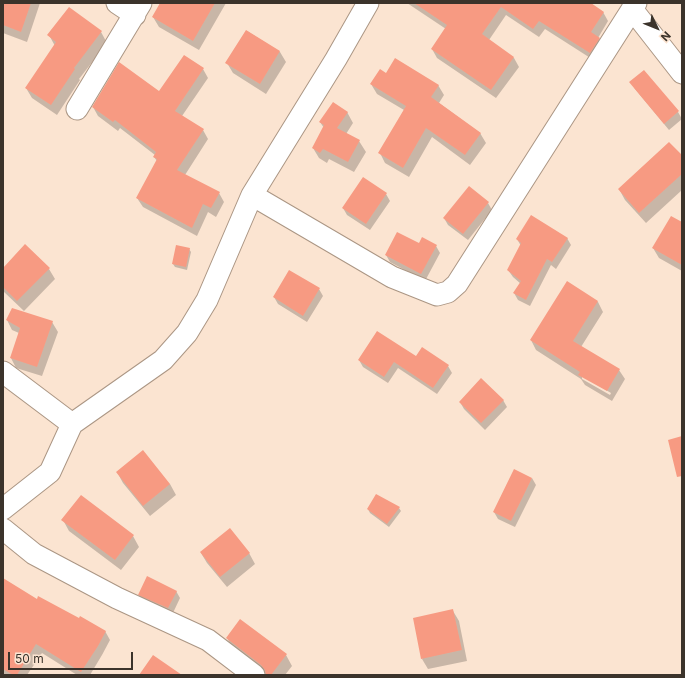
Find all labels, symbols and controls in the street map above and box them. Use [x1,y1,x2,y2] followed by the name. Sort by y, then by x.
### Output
[637,8,677,48] north arrow
[658,28,674,44] text: N
[10,644,135,670] scale bar
[15,651,44,666] text: 50 m

